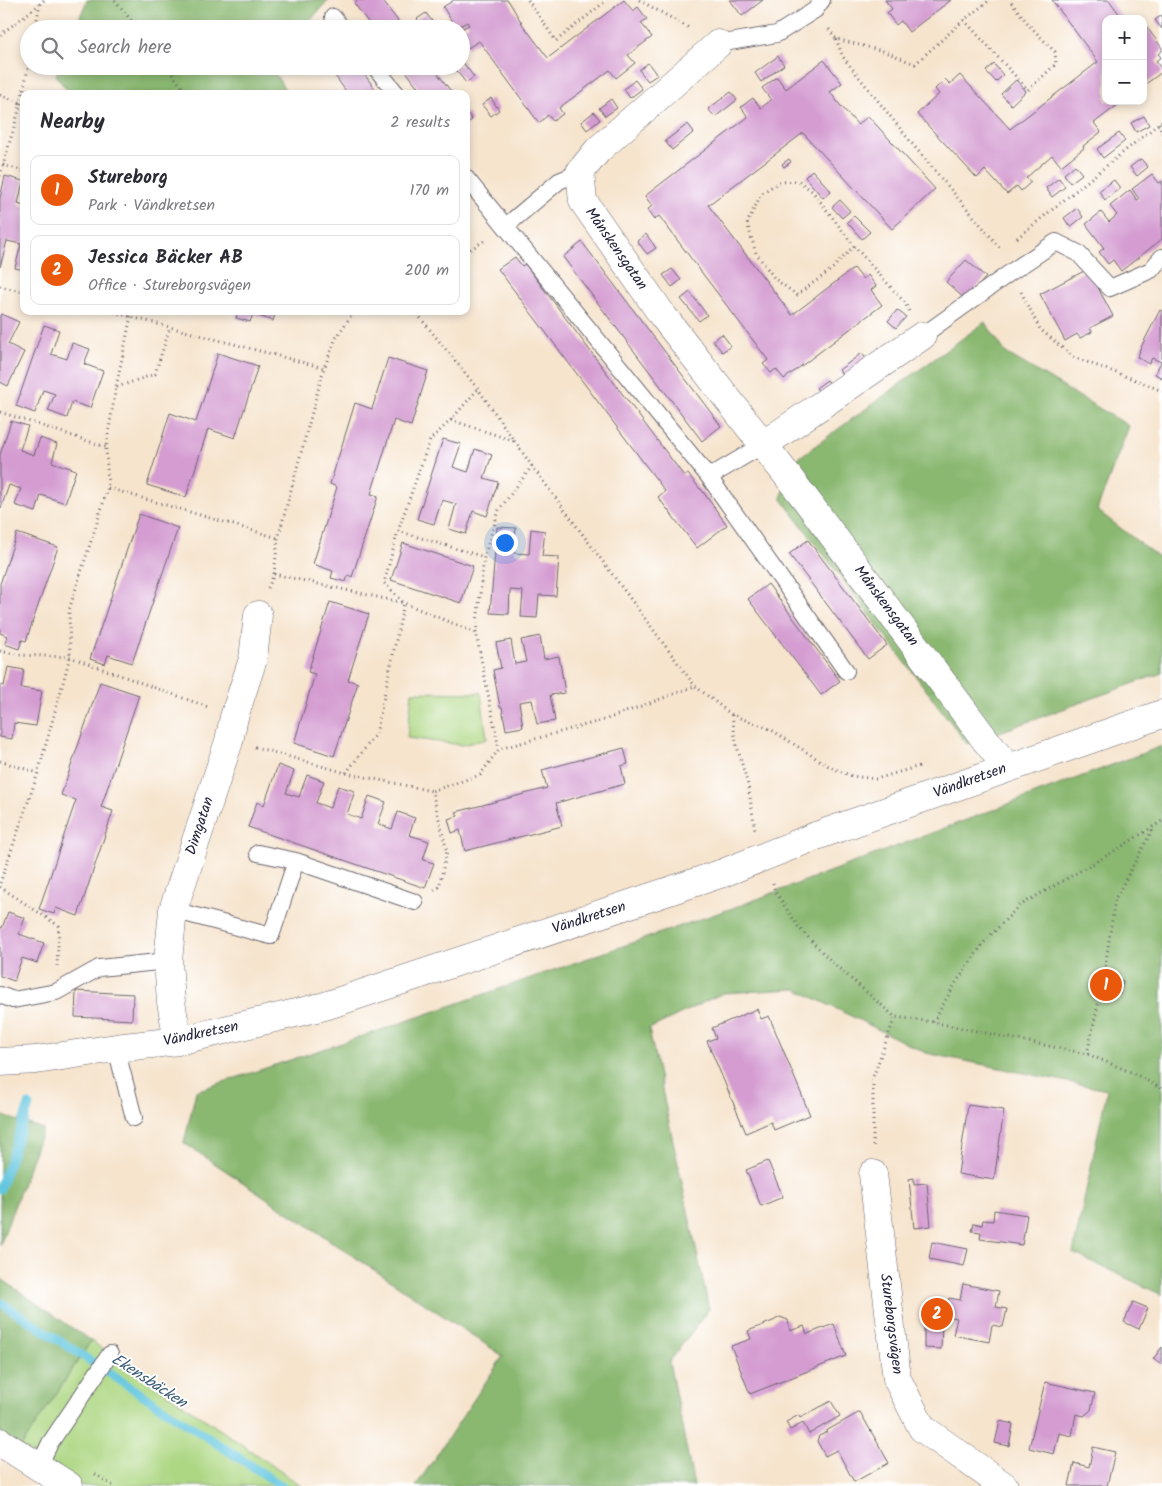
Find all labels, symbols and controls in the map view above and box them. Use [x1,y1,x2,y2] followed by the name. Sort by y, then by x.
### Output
[1102,15,1147,105] map controls
[1102,15,1147,60] button: +
[20,20,470,75] search box
[78,33,172,63] text: Search here
[38,34,66,62] icon: search
[1102,60,1147,105] button: −
[40,106,105,139] text: Nearby
[390,110,450,135] text: 2 results
[88,163,168,193] text: Stureborg
[55,178,59,203] text: 1
[409,178,449,203] text: 170 m
[88,193,215,218] text: Park · Vändkretsen
[579,203,653,295] street label: Månskensgatan
[88,243,243,273] text: Jessica Bäcker AB
[52,258,62,283] text: 2
[405,258,449,283] text: 200 m
[88,273,251,298] text: Office · Stureborgsvägen
[492,530,518,556] your location
[847,560,925,652] street label: Månskensgatan
[930,757,1010,805] street label: Vändkretsen
[179,794,221,858] street label: Dimgatan
[549,895,629,941] street label: Vändkretsen
[1090,966,1122,1004] pin: 1
[161,1014,241,1054] street label: Vändkretsen
[873,1272,909,1376] street label: Stureborgsvägen
[921,1295,953,1333] pin: 2
[106,1347,193,1416] water label: Ekensbäcken

